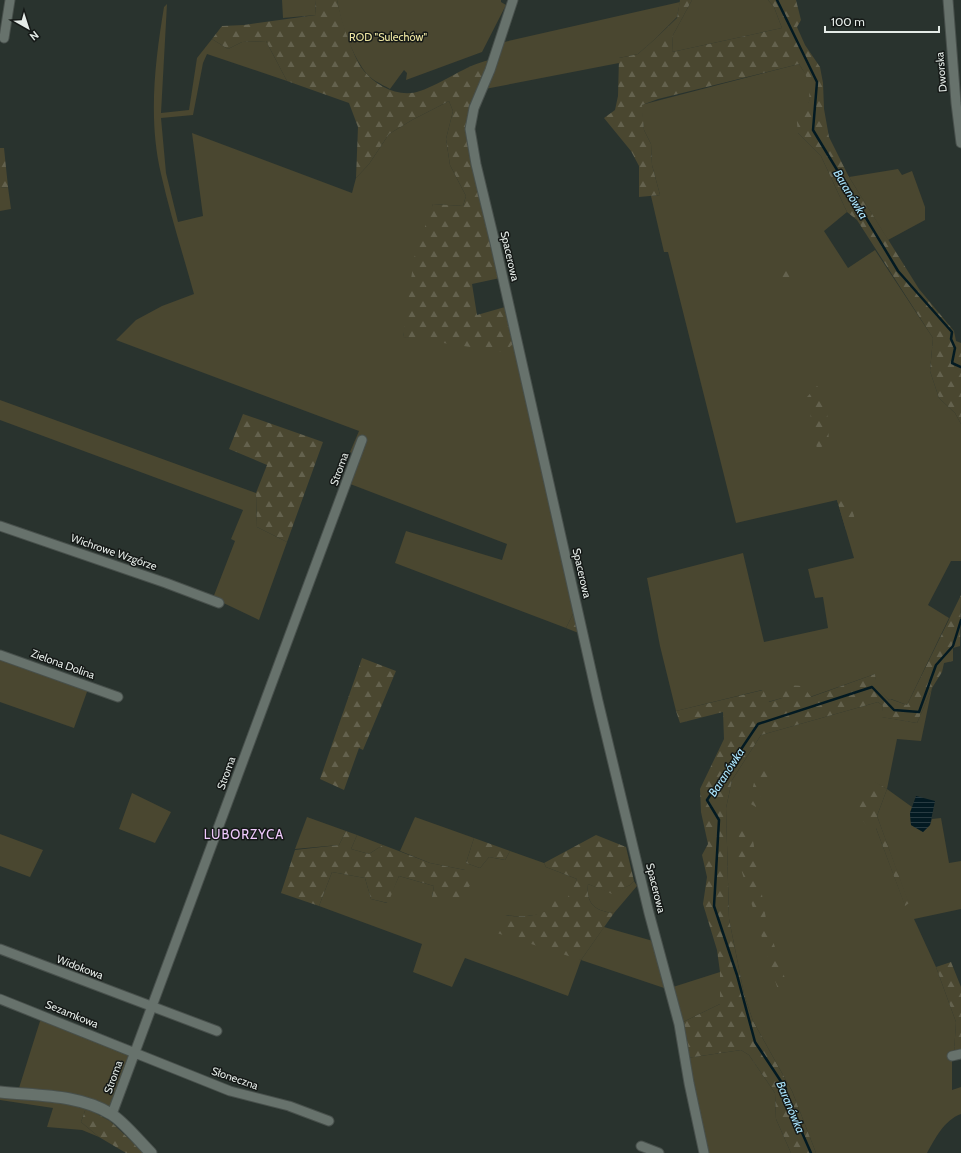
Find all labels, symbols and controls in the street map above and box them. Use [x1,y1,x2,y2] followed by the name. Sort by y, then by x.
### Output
[8,8,48,48] north arrow
[825,8,939,34] scale bar
[831,14,865,29] text: 100 m
[27,28,42,44] text: N
[349,30,427,44] park label: ROD "Sulechów"
[932,51,950,93] street label: Dworska
[830,166,872,222] water label: Baranówka
[497,230,523,283] street label: Spacerowa
[327,450,352,488] street label: Stroma
[69,531,159,573] street label: Wichrowe Wzgórze
[569,547,595,600] street label: Spacerowa
[29,646,97,682] street label: Zielona Dolina
[705,745,747,799] water label: Baranówka
[214,754,239,792] street label: Stroma
[204,826,284,842] district label: LUBORZYCA
[643,862,669,915] street label: Spacerowa
[55,952,106,983] street label: Widokowa
[43,997,101,1031] street label: Sezamkowa
[101,1058,126,1096] street label: Stroma
[210,1063,261,1093] street label: Słoneczna
[773,1079,809,1135] water label: Baranówka

